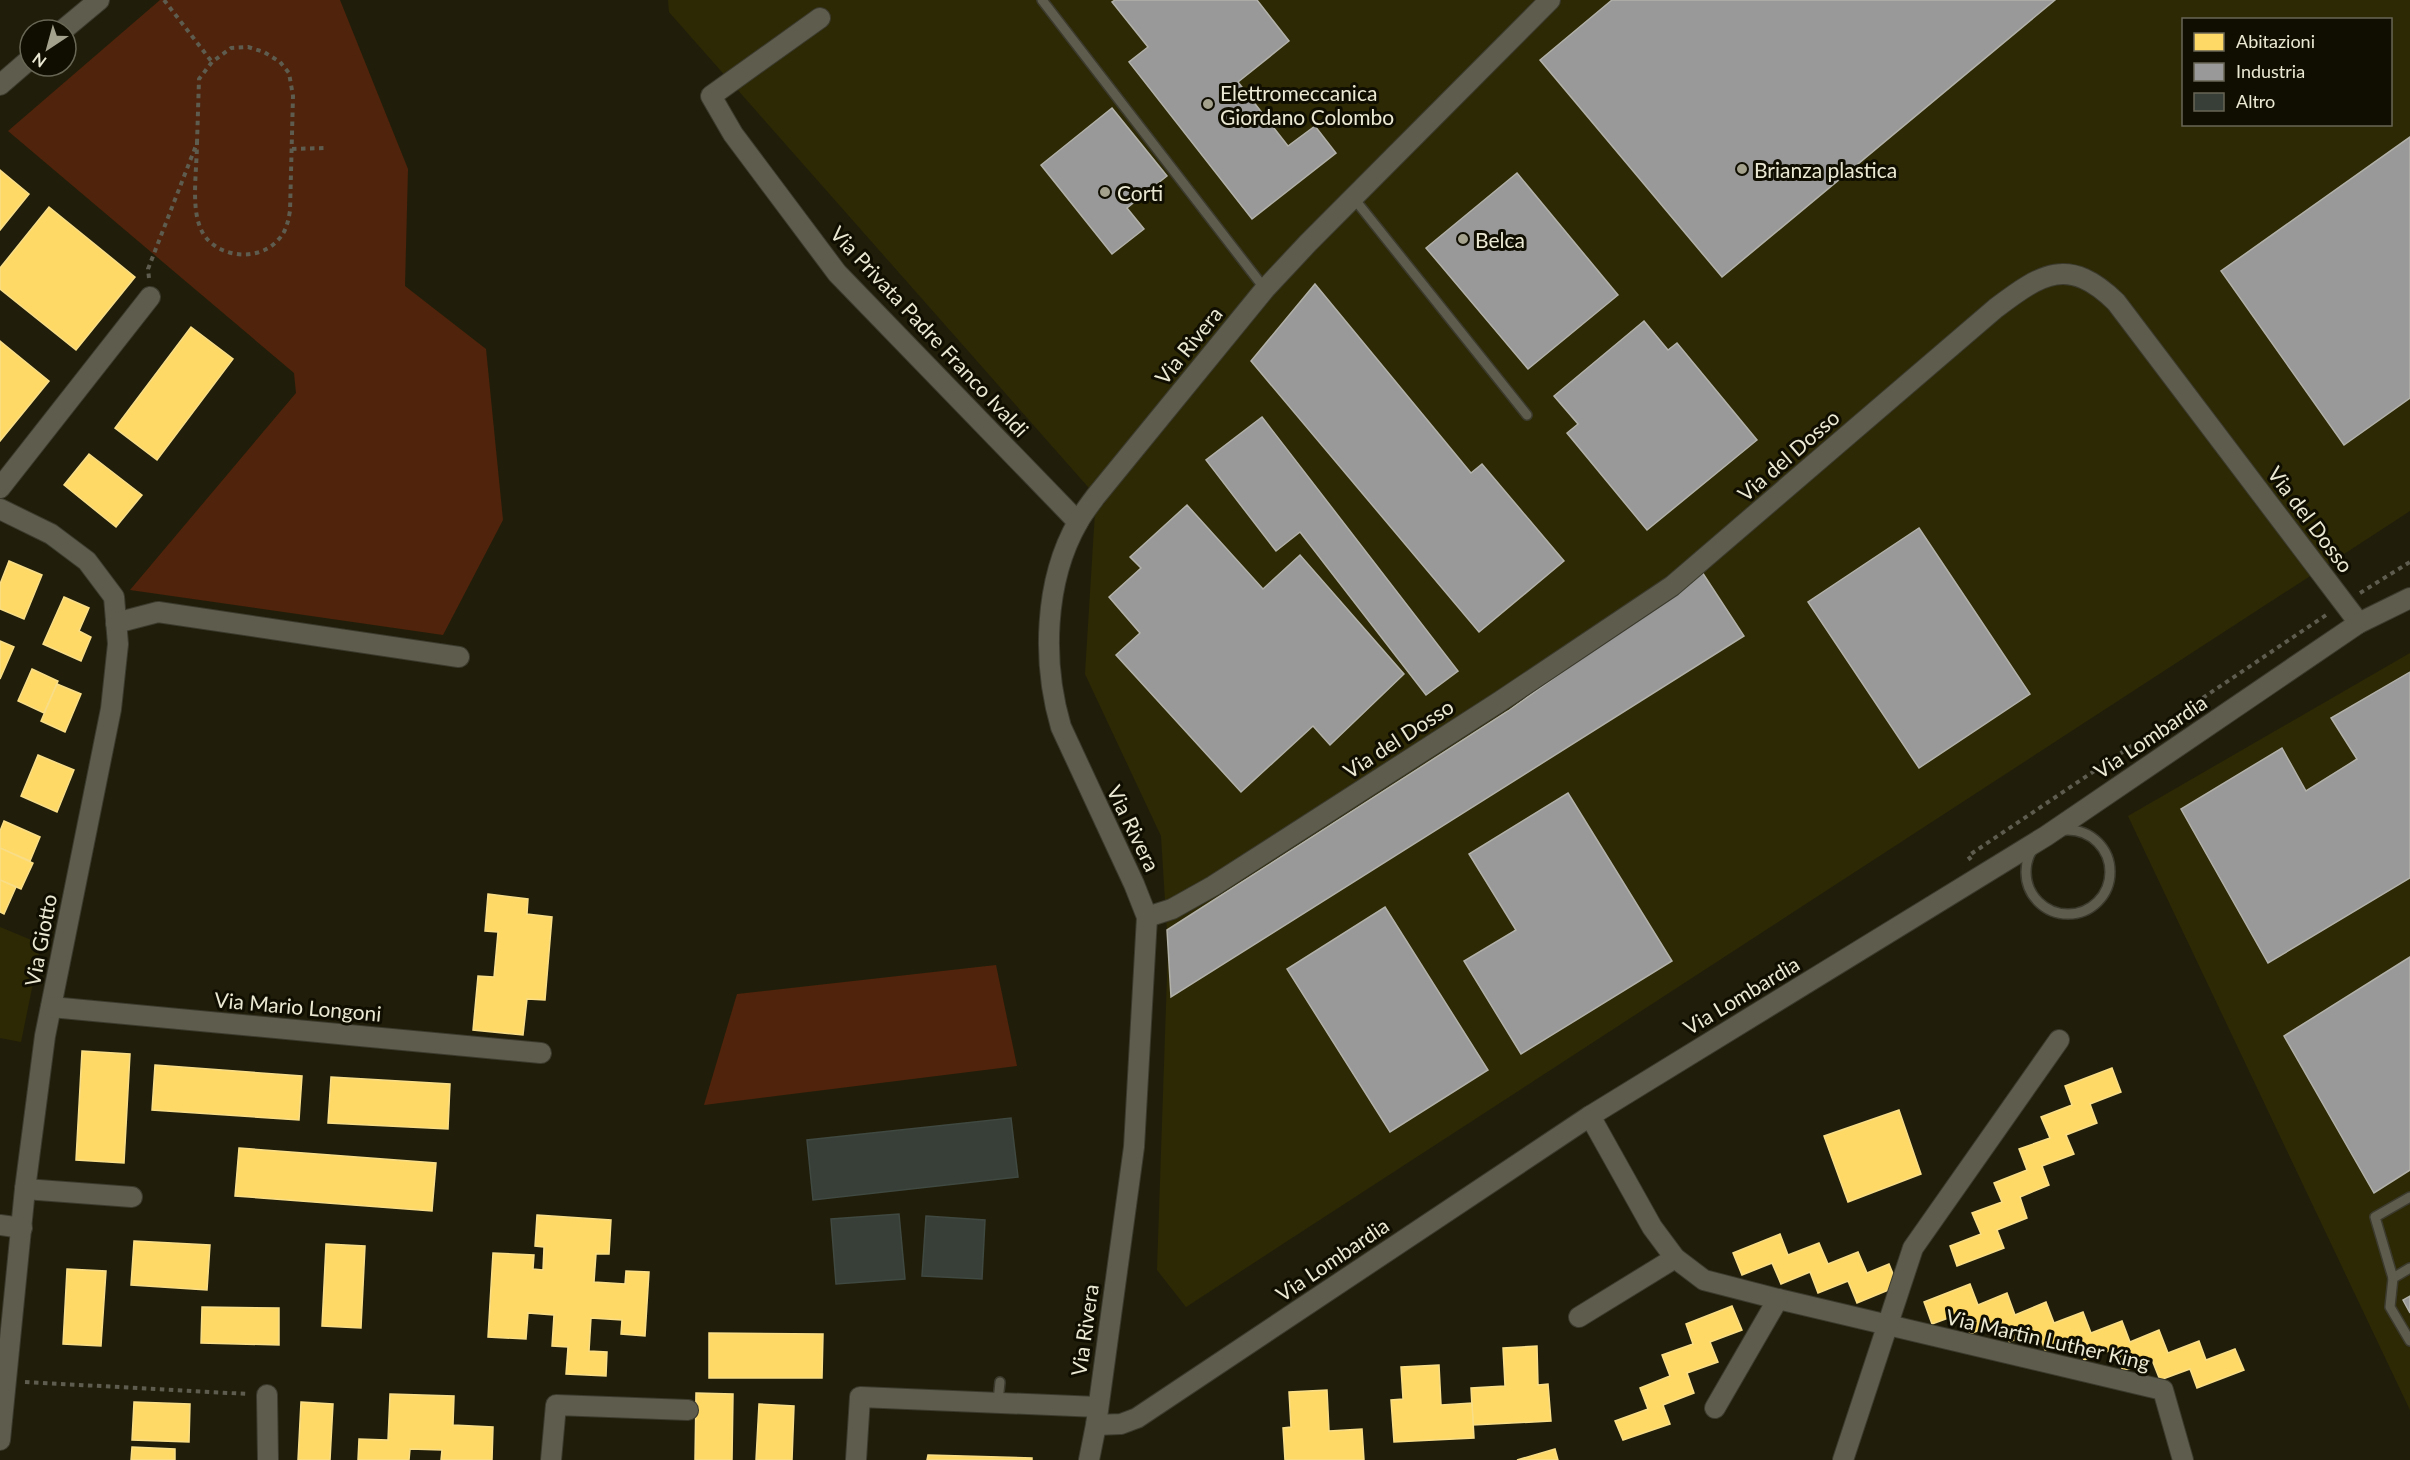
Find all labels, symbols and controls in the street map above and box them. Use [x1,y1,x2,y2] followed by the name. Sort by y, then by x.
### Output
[18,18,78,78] north arrow
[2182,18,2392,126] legend
[2236,30,2315,52] text: Abitazioni
[28,49,49,72] text: N
[2236,60,2305,82] text: Industria
[1220,80,1394,129] place label: Elettromeccanica Giordano Colombo
[2236,90,2275,112] text: Altro
[1201,97,1215,111] marker: Elettromeccanica Giordano Colombo
[1754,157,1897,182] place label: Brianza plastica
[1735,162,1749,176] marker: Brianza plastica
[1117,180,1163,205] place label: Corti
[1098,185,1112,199] marker: Corti
[826,221,1034,441] street label: Via Privata Padre Franco Ivaldi
[1475,227,1525,252] place label: Belca
[1456,232,1470,246] marker: Belca
[1149,301,1227,389] street label: Via Rivera
[1732,404,1844,506] street label: Via del Dosso
[2263,461,2359,577] street label: Via del Dosso
[2089,689,2211,783] street label: Via Lombardia
[1338,693,1458,783] street label: Via del Dosso
[1102,781,1166,875] street label: Via Rivera
[19,892,61,988] street label: Via Giotto
[1678,951,1804,1039] street label: Via Lombardia
[213,986,383,1026] street label: Via Mario Longoni
[1271,1212,1393,1306] street label: Via Lombardia
[1065,1282,1103,1378] street label: Via Rivera
[1943,1303,2153,1375] street label: Via Martin Luther King

